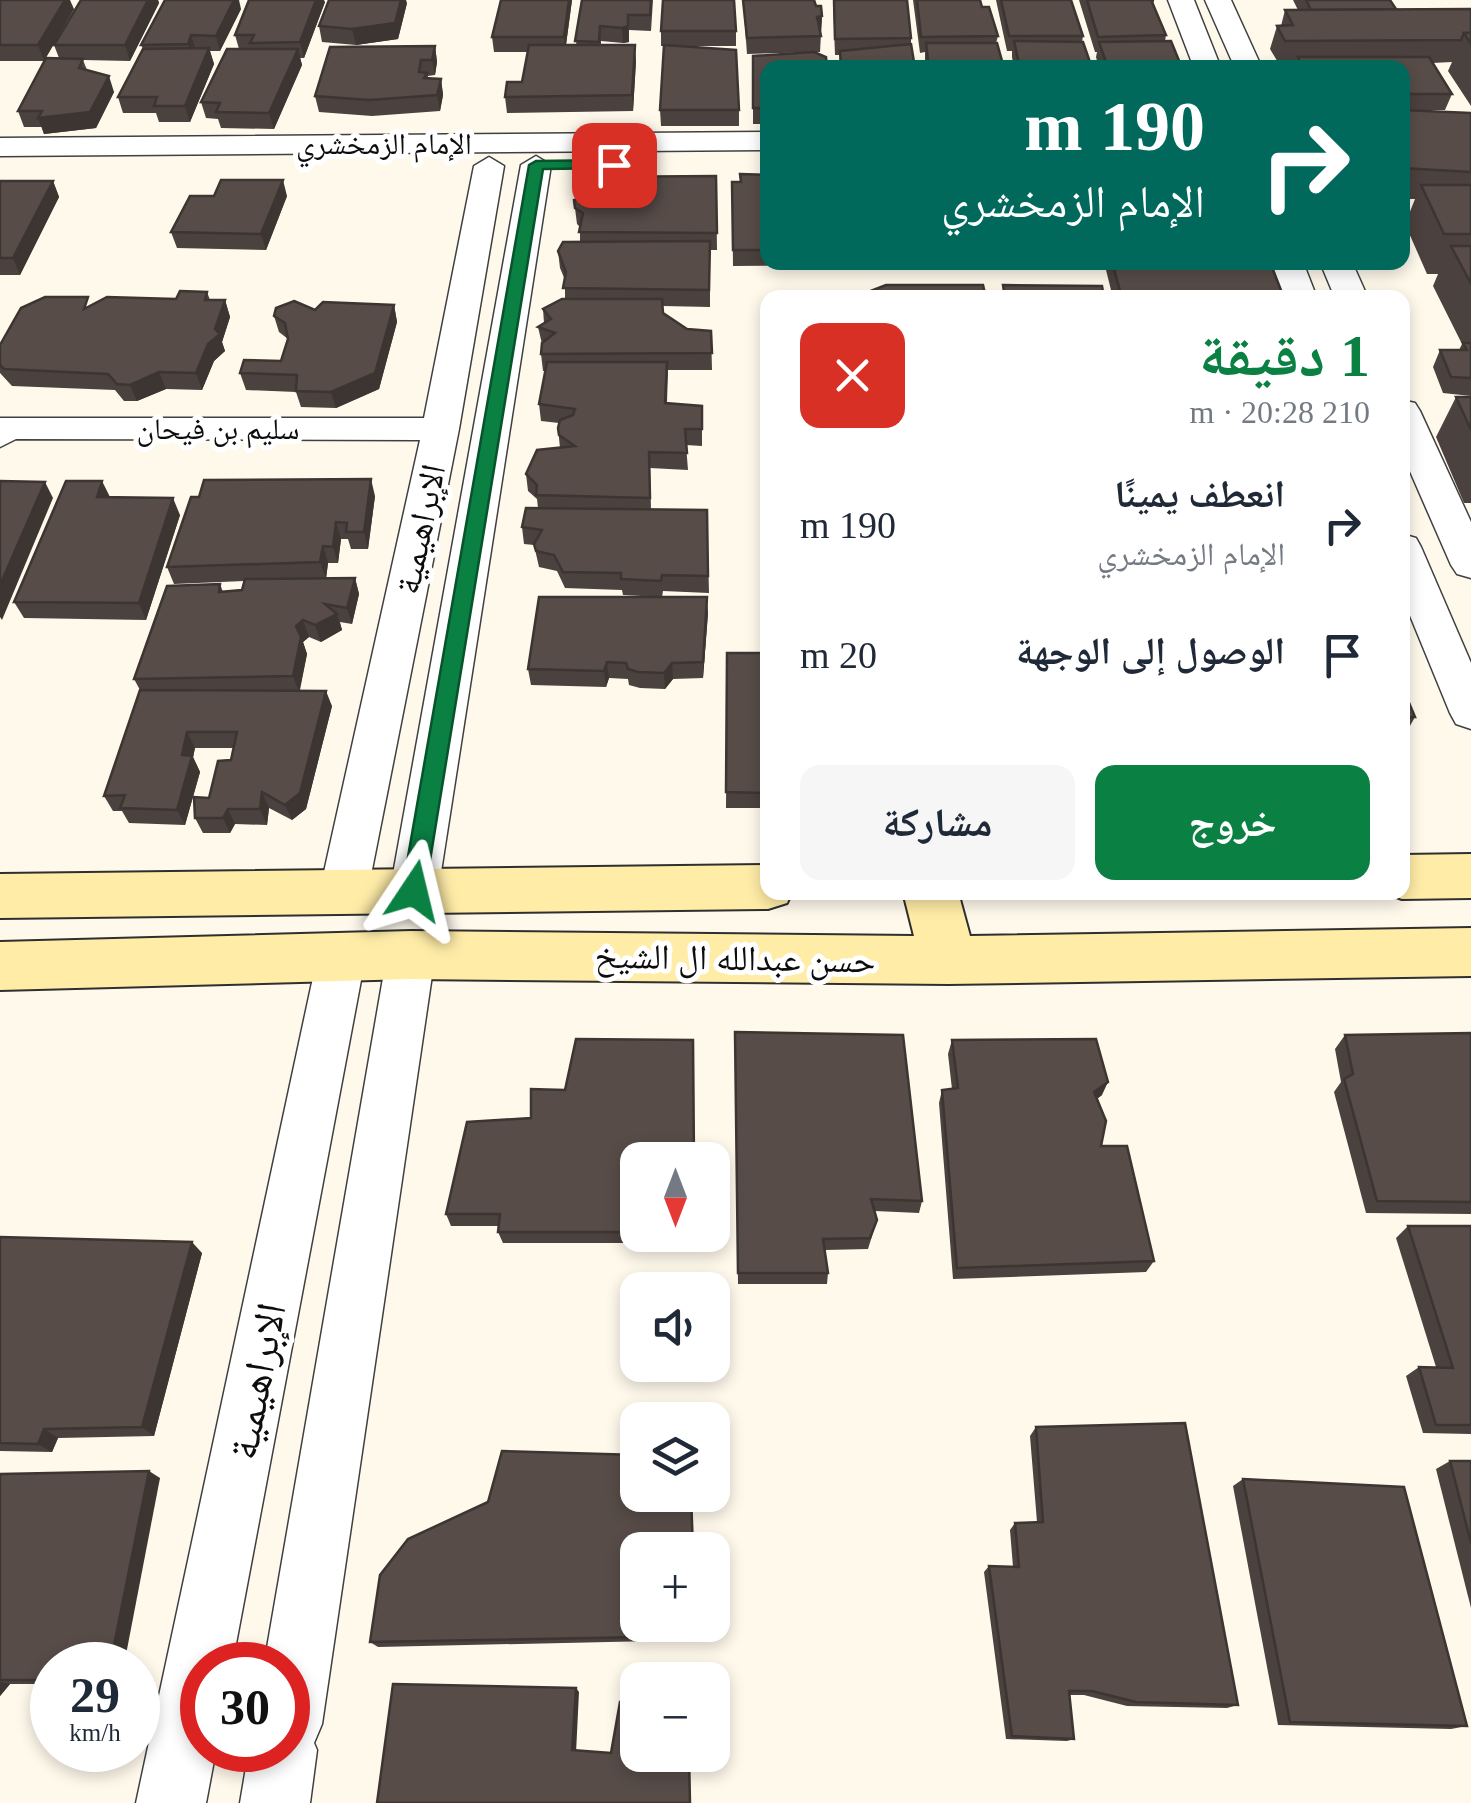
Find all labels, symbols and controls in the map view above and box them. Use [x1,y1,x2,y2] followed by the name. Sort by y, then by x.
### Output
[1024,88,1205,165] text: 190 m
[1240,100,1370,230] icon: right
[572,123,657,208] pin
[296,127,472,168] street label: الإمام الزمخشري
[587,138,642,193] icon: arrive
[941,177,1205,227] text: الإمام الزمخشري
[800,323,905,428] button: close
[1199,323,1370,389] text: 1 دقيقة
[1190,394,1370,430] text: 210 m · 20:28
[136,412,300,449] street label: سليم بن فيحان
[388,461,454,598] street label: الإبراهيمية
[1114,473,1285,515] text: انعطف يمينًا
[1315,498,1370,553] icon: right
[800,504,896,546] text: 190 m
[1097,536,1285,572] text: الإمام الزمخشري
[1315,628,1370,683] icon: arrive
[1016,630,1285,672] text: الوصول إلى الوجهة
[800,634,877,676] text: 20 m
[800,765,1075,880] button: مشاركة
[1095,765,1370,880] button: خروج
[362,839,466,943] position arrow
[594,937,876,982] street label: حسن عبدالله ال الشيخ
[620,1142,730,1252] north arrow
[620,1142,730,1772] map controls
[620,1272,730,1382] button: sound
[219,1299,296,1463] street label: الإبراهيمية
[620,1402,730,1512] button: layers
[620,1532,730,1642] button: +
[180,1642,310,1772] speed limit sign: 30
[620,1662,730,1772] button: −
[70,1667,120,1723] text: 29
[69,1719,121,1746] text: km/h

